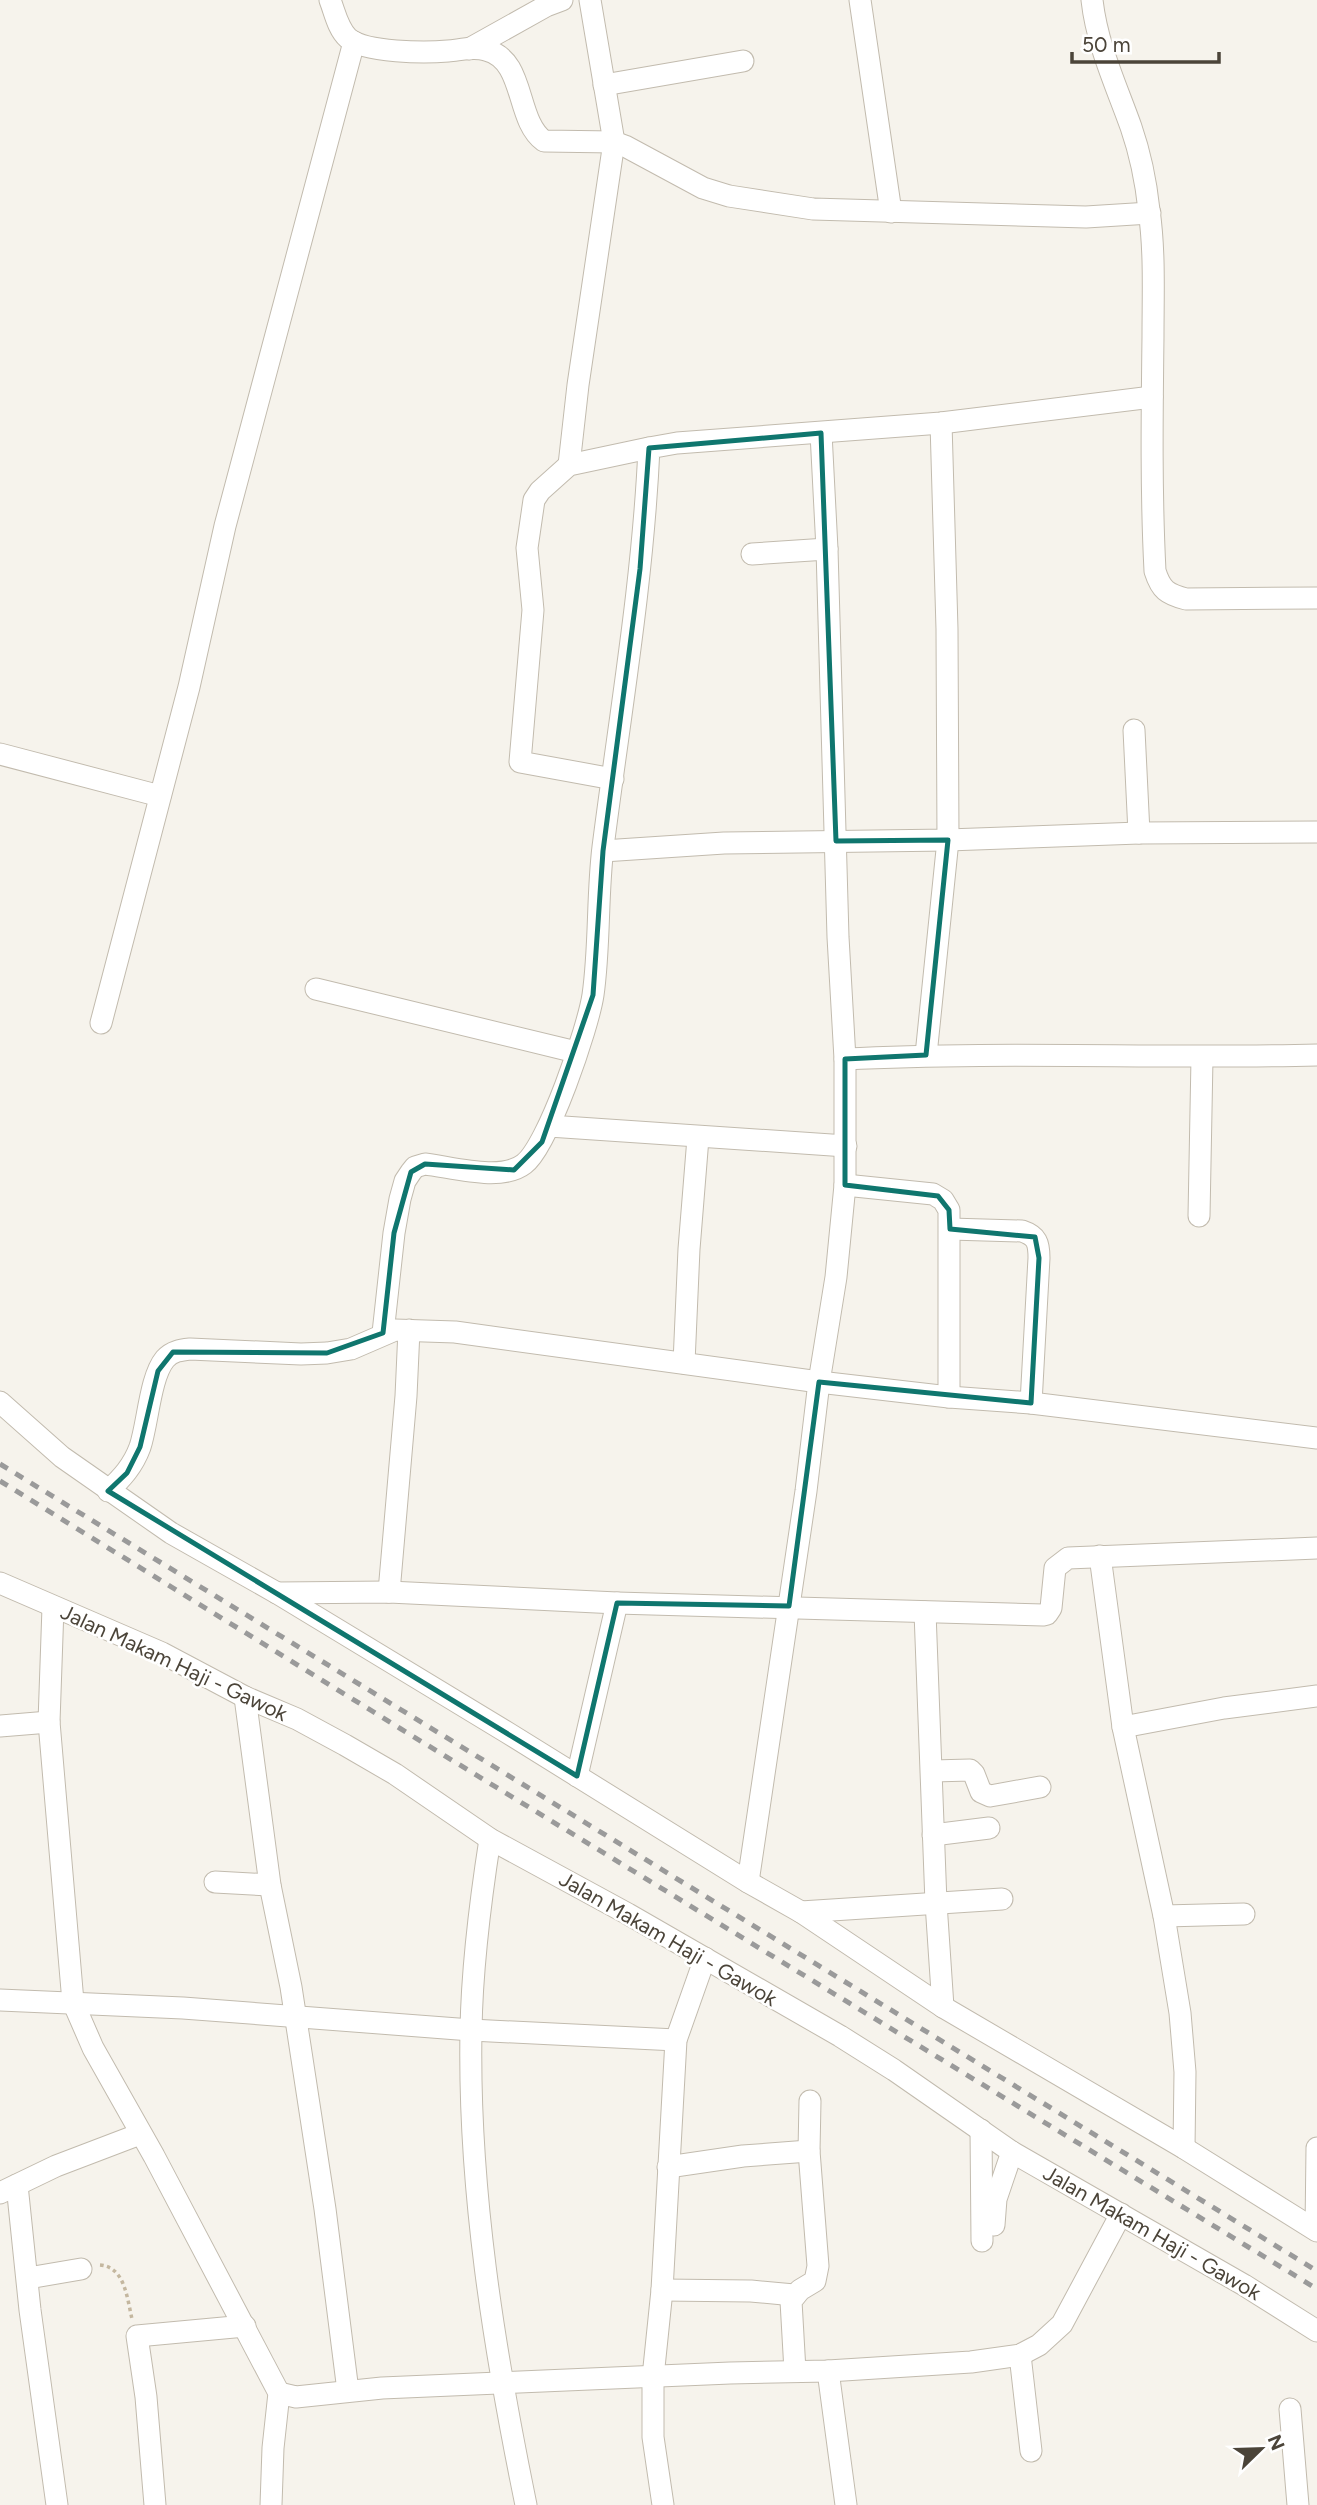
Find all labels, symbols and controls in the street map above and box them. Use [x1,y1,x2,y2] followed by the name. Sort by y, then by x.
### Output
[1072,21,1219,65] scale bar
[1082,32,1131,57] text: 50 m
[57,1599,292,1726] street label: Jalan Makam Haji - Gawok
[555,1866,782,2012] street label: Jalan Makam Haji - Gawok
[1039,2160,1266,2306] street label: Jalan Makam Haji - Gawok
[1226,2414,1296,2484] north arrow
[1263,2431,1290,2454] text: N

